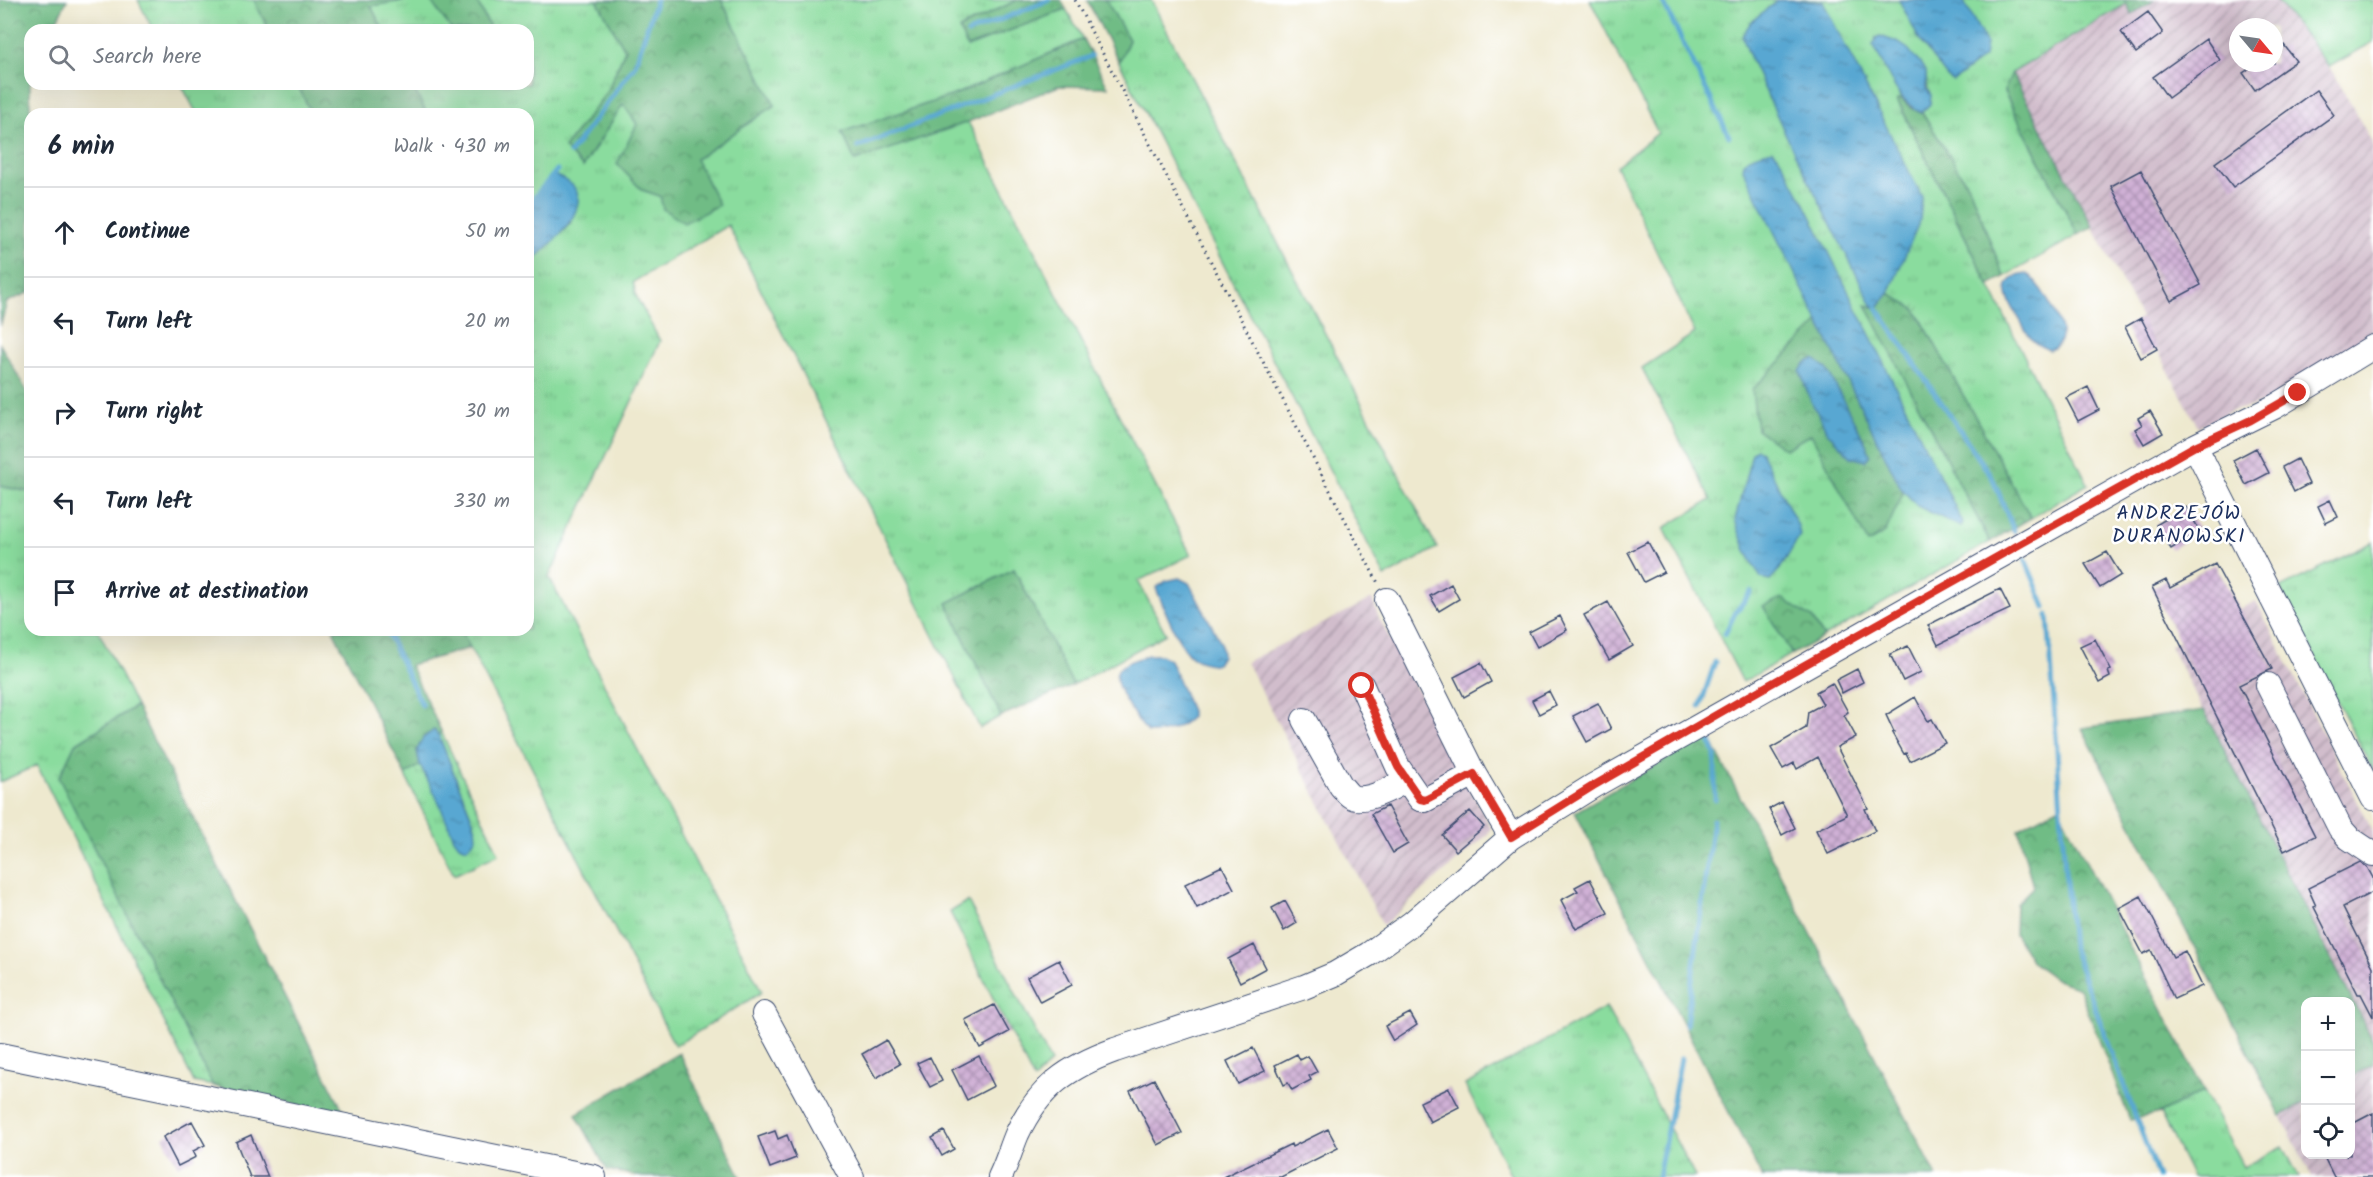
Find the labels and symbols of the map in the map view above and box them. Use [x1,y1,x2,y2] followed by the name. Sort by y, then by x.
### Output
[2229,18,2283,72] north arrow
[2284,379,2310,405] route end
[2112,498,2246,553] district label: ANDRZEJÓW DURANOWSKI
[1348,672,1374,698] route start

